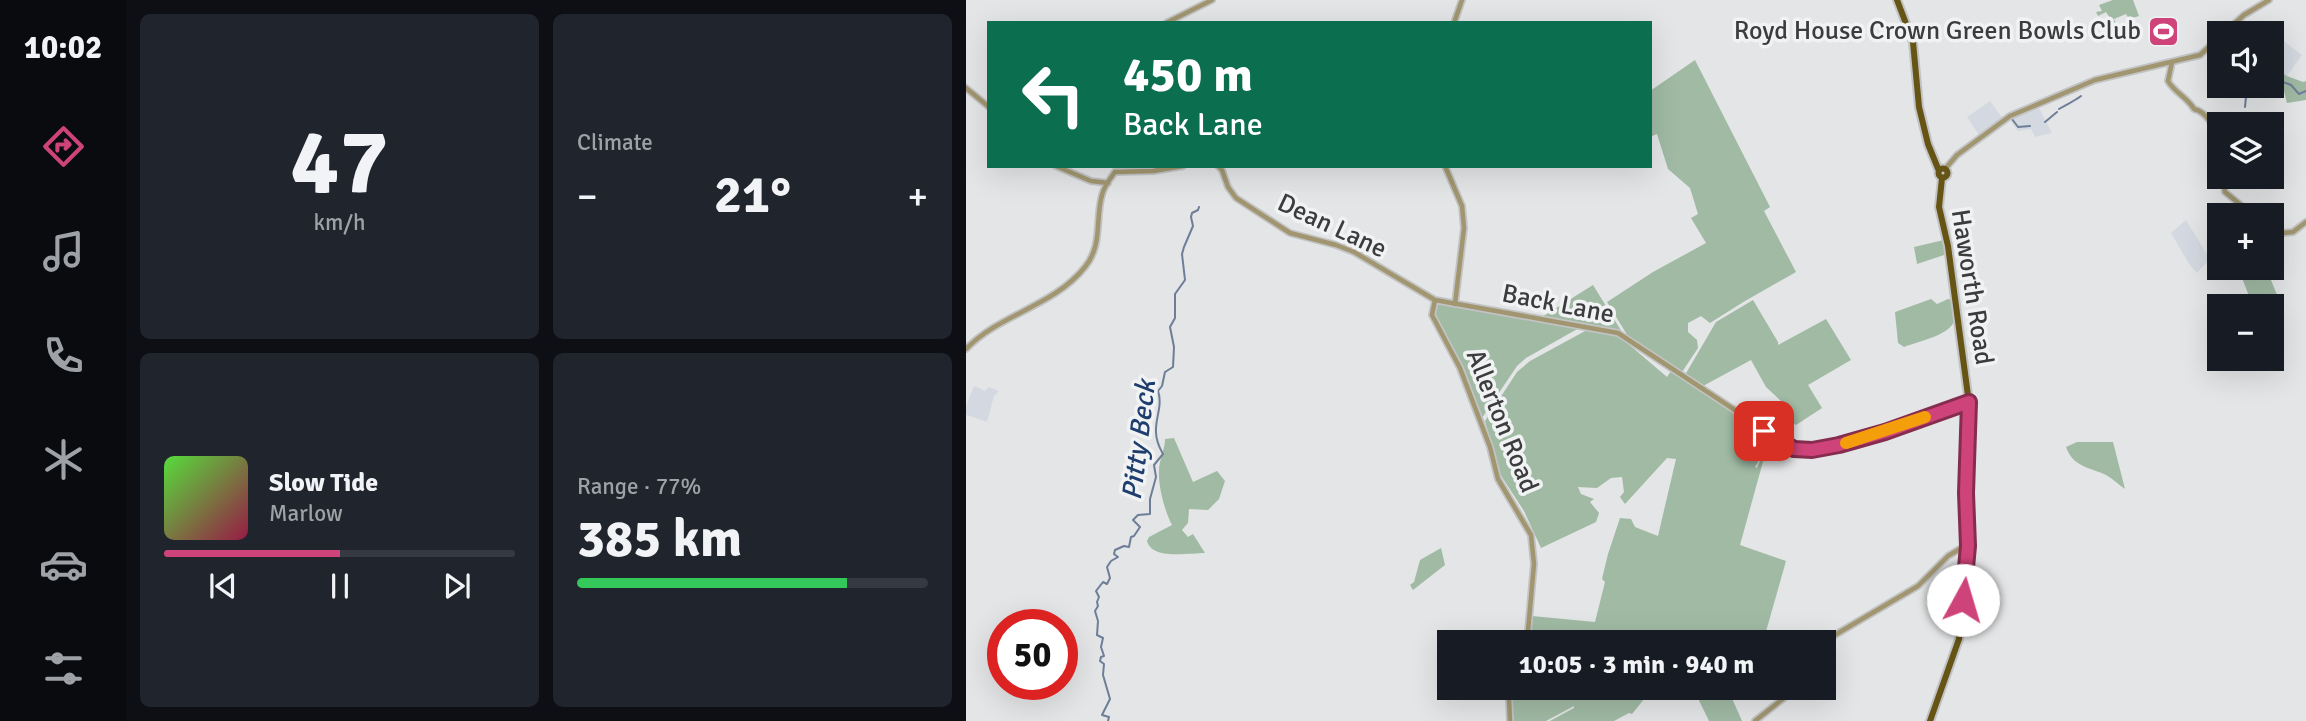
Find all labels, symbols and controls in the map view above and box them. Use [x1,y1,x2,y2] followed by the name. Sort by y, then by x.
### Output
[2147,14,2181,48] sports icon: Royd House Crown Green Bowls Club
[1734,15,2141,47] place label: Royd House Crown Green Bowls Club
[2207,21,2284,371] map controls
[2207,21,2284,98] button: sound
[24,28,102,67] text: 10:02
[1123,45,1253,105] text: 450 m
[1008,49,1099,140] icon: left
[1123,105,1263,144] text: Back Lane
[290,106,389,219] text: 47
[2207,112,2284,189] button: layers
[39,122,88,171] icon: directions
[577,128,653,157] text: Climate
[714,163,791,227] text: 21°
[577,173,598,220] text: −
[907,173,928,220] text: +
[1272,187,1392,265] street label: Dean Lane
[2207,203,2284,280] button: +
[1944,207,2000,367] street label: Haworth Road
[313,208,366,237] text: km/h
[39,227,88,276] icon: music
[1499,277,1617,331] street label: Back Lane
[2207,294,2284,371] button: −
[39,331,88,380] icon: phone
[1459,345,1545,497] street label: Allerton Road
[1115,375,1164,502] water label: Pitty Beck
[1734,401,1794,461] pin
[1745,412,1783,450] icon: arrive
[39,435,88,484] icon: climate
[269,467,378,499] text: Slow Tide
[577,472,701,501] text: Range · 77%
[269,499,343,528] text: Marlow
[577,507,742,571] text: 385 km
[39,540,88,589] icon: car
[1926,563,2000,637] position arrow
[204,567,242,605] icon: previous
[321,567,359,605] icon: pause
[438,567,476,605] icon: next
[987,609,1078,700] speed limit sign: 50
[39,644,88,693] icon: filters
[1519,649,1754,681] text: 10:05 · 3 min · 940 m

